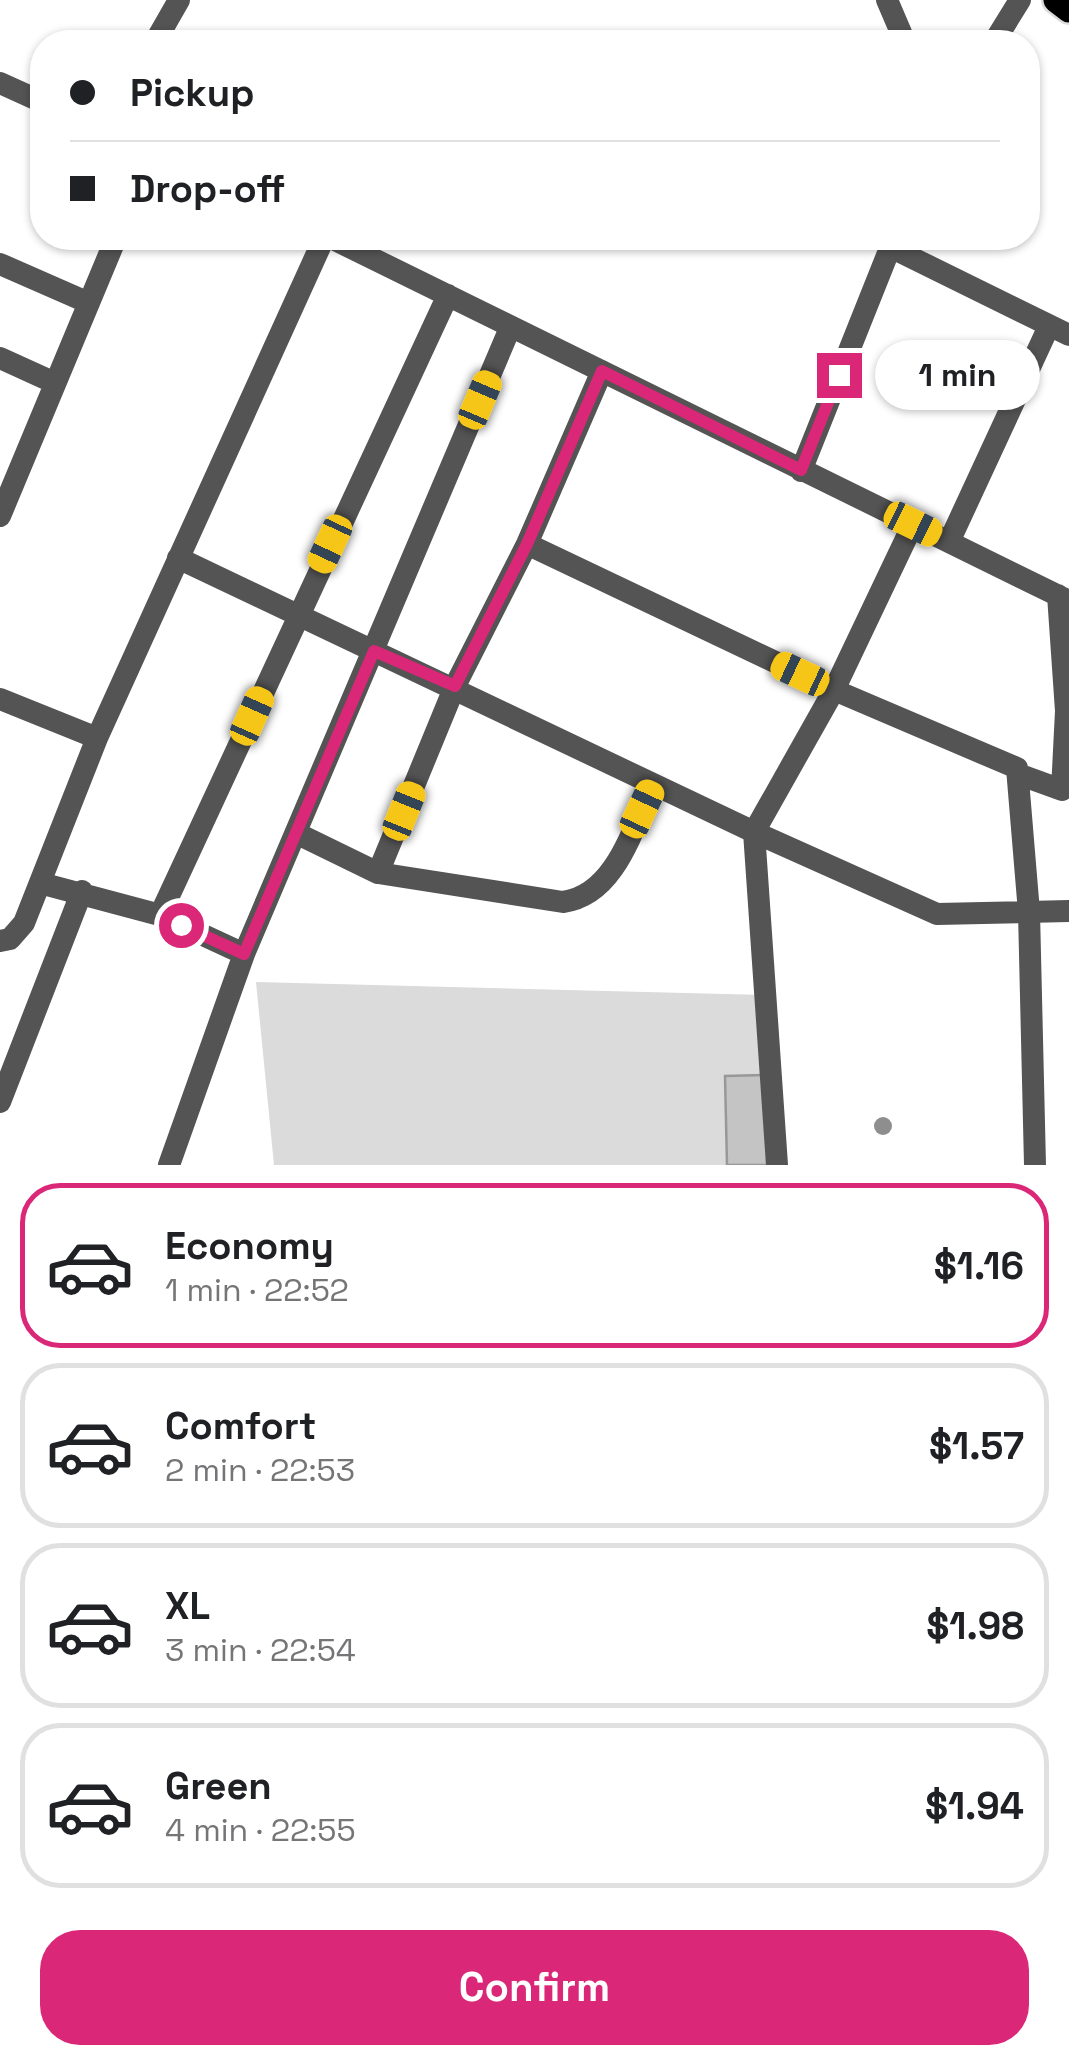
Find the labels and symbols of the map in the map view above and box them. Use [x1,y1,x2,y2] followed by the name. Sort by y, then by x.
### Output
[874,340,1039,410] callout: 1 min
[817,353,862,398] route end
[454,367,506,433] car
[879,497,947,551] car
[304,510,356,578] car
[766,648,834,700] car
[226,682,278,750] car
[616,775,668,843] car
[379,778,429,844] car
[159,903,204,948] route start

